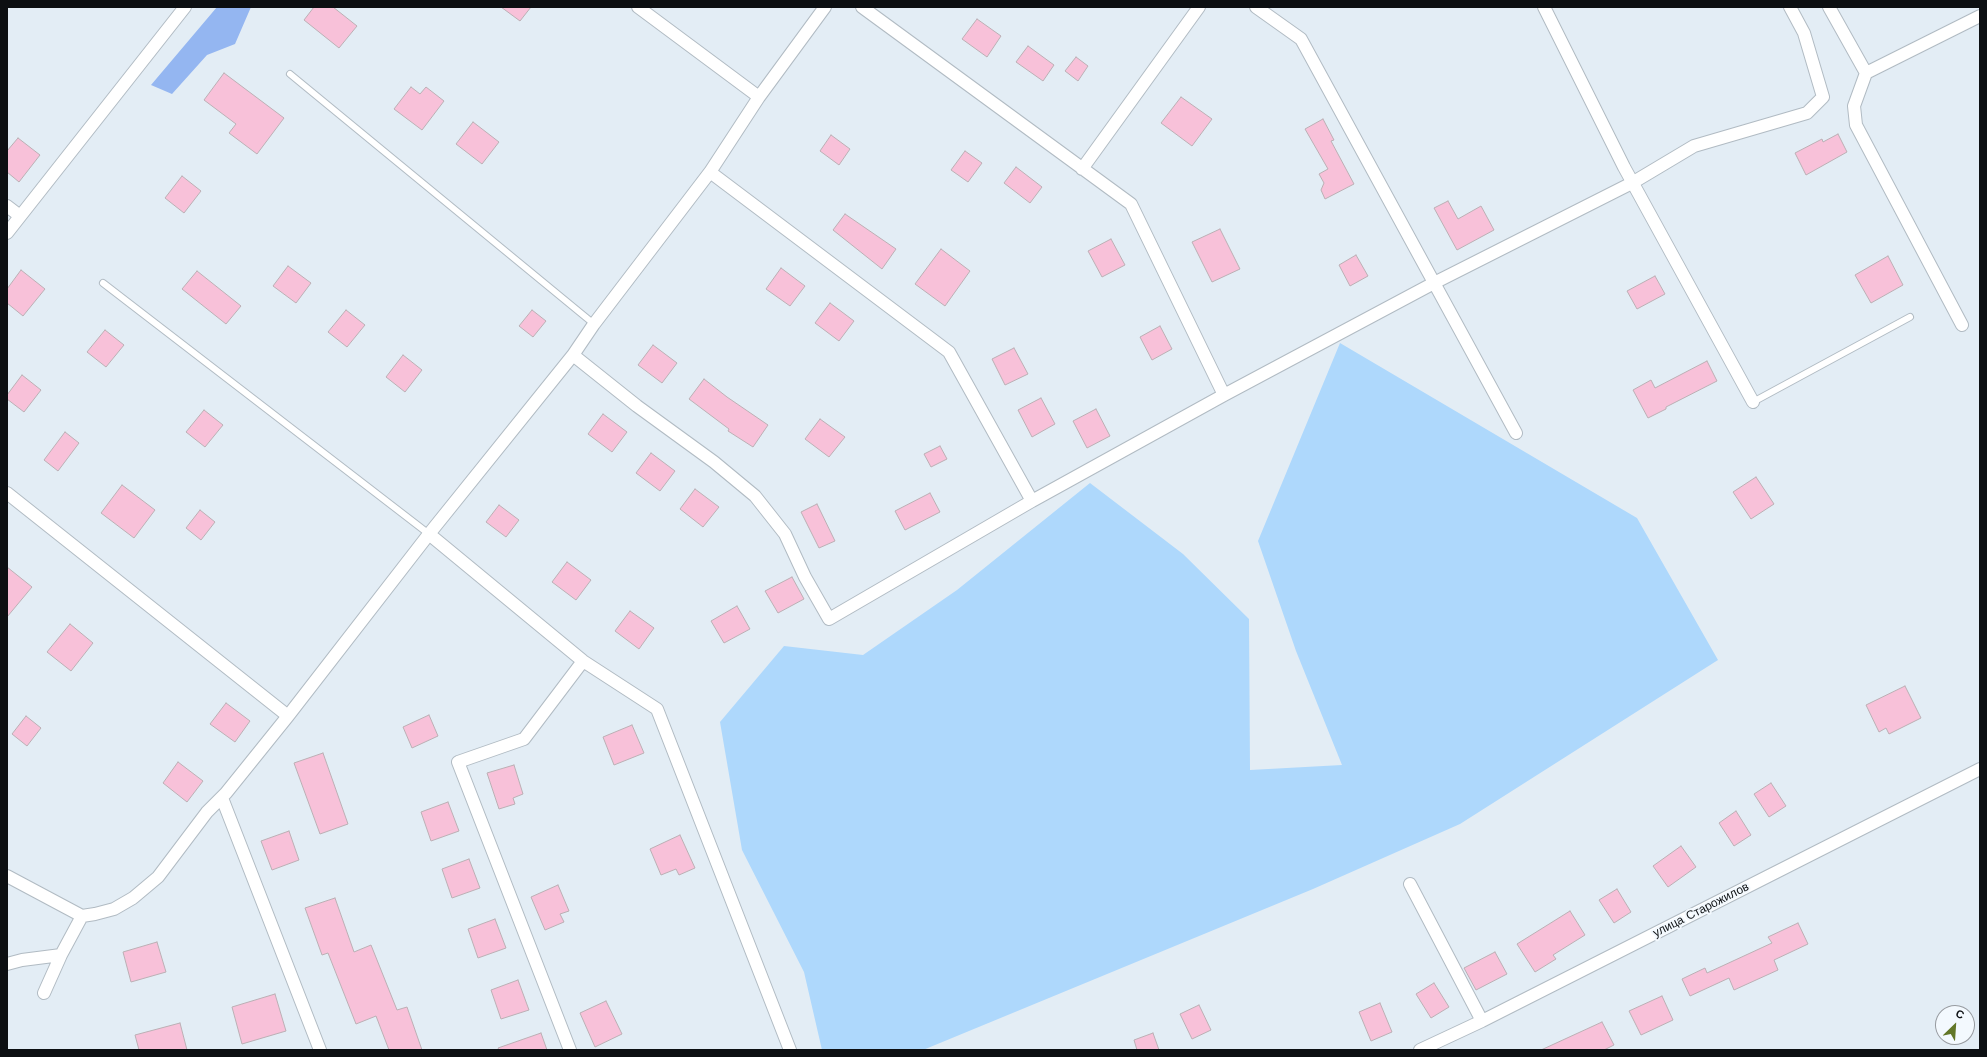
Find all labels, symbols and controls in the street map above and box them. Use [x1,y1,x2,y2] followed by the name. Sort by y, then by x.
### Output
[1651,880,1751,940] street label: улица Старожилов
[1935,1005,1975,1045] north arrow
[1954,1007,1966,1022] text: С

